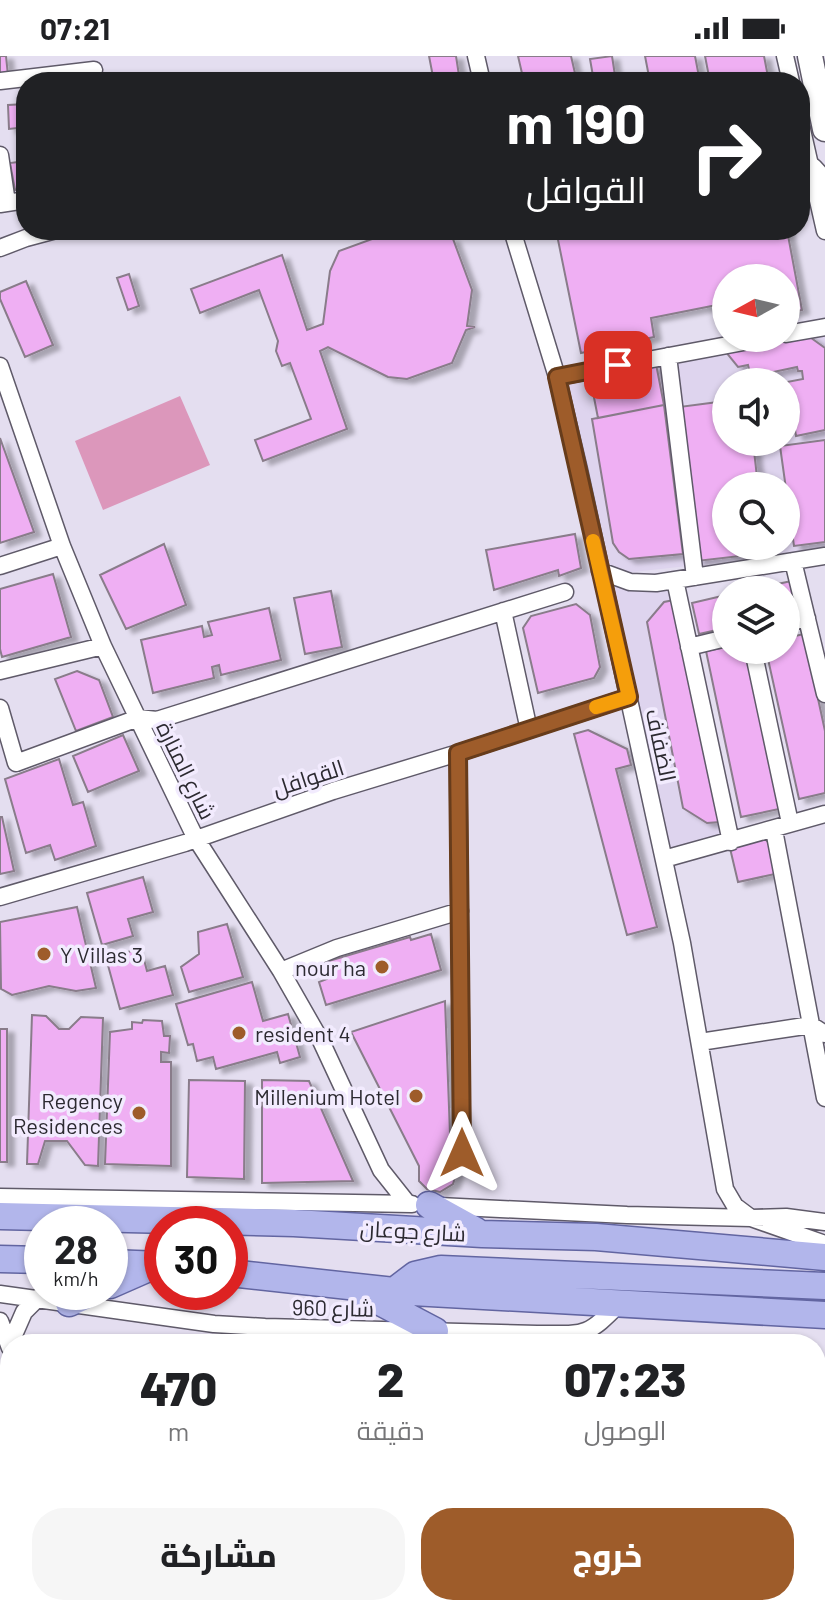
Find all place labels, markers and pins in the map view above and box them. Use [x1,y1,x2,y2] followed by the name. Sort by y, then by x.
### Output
[584,331,652,399] pin
[60,941,143,967] place label: Y Villas 3
[35,945,53,963] marker: Y Villas 3
[295,954,366,980] place label: nour ha
[373,958,391,976] marker: nour ha
[255,1020,351,1046] place label: resident 4
[230,1024,248,1042] marker: resident 4
[254,1083,400,1109] place label: Millenium Hotel
[13,1087,123,1138] place label: Regency Residences
[407,1087,425,1105] marker: Millenium Hotel
[130,1104,148,1122] marker: Regency Residences

